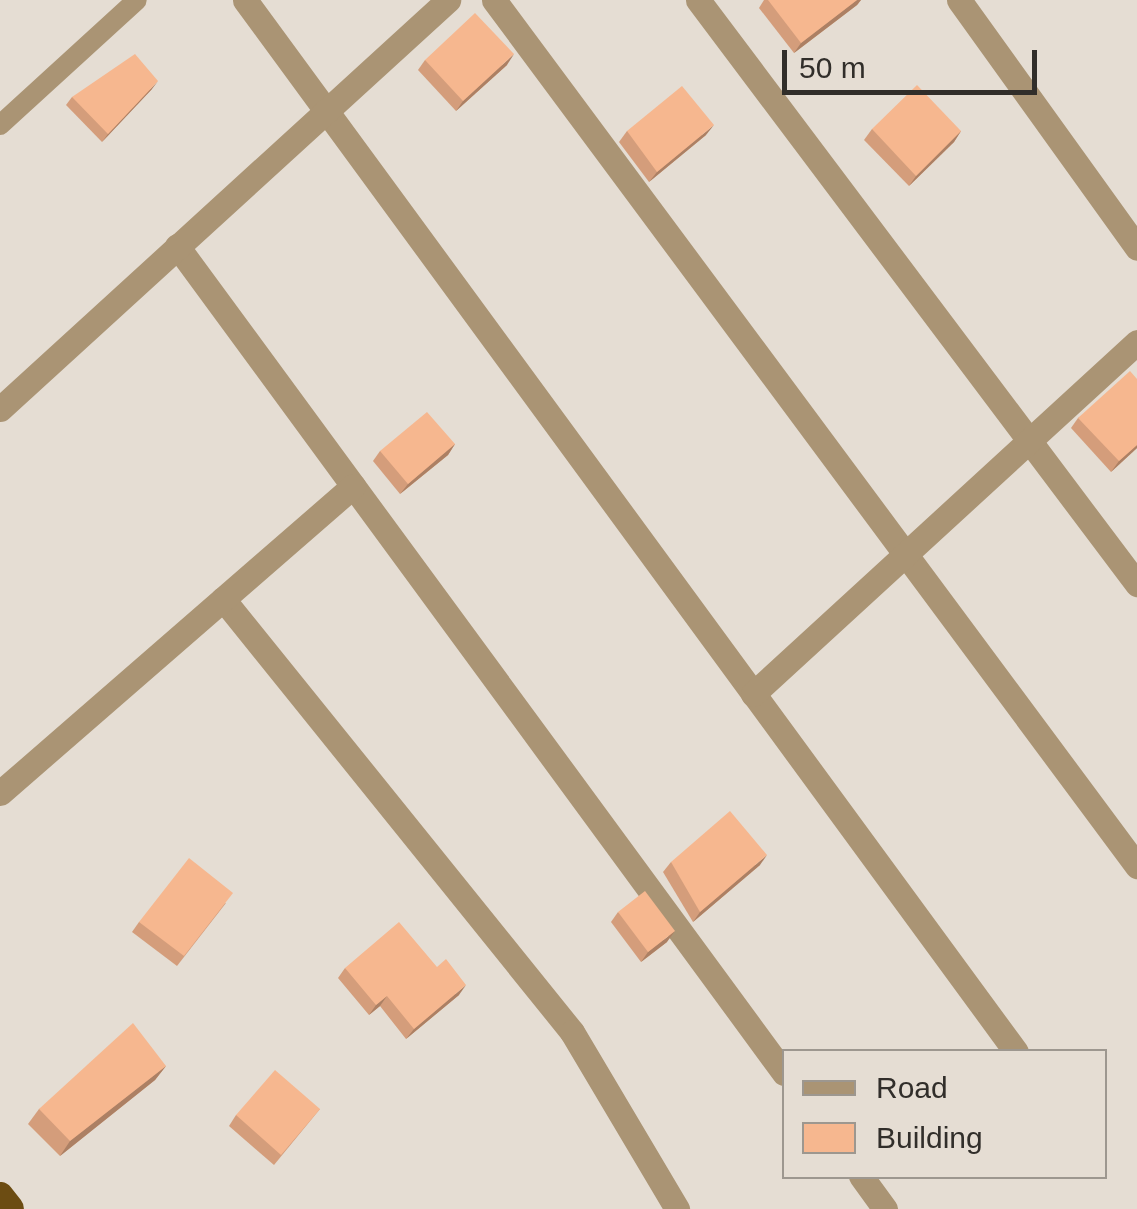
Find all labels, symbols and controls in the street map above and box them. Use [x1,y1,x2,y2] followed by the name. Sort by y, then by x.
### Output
[787,30,1042,92] scale bar
[799,51,866,84] text: 50 m
[782,1049,1107,1179] legend
[876,1071,948,1104] text: Road
[876,1121,983,1154] text: Building

